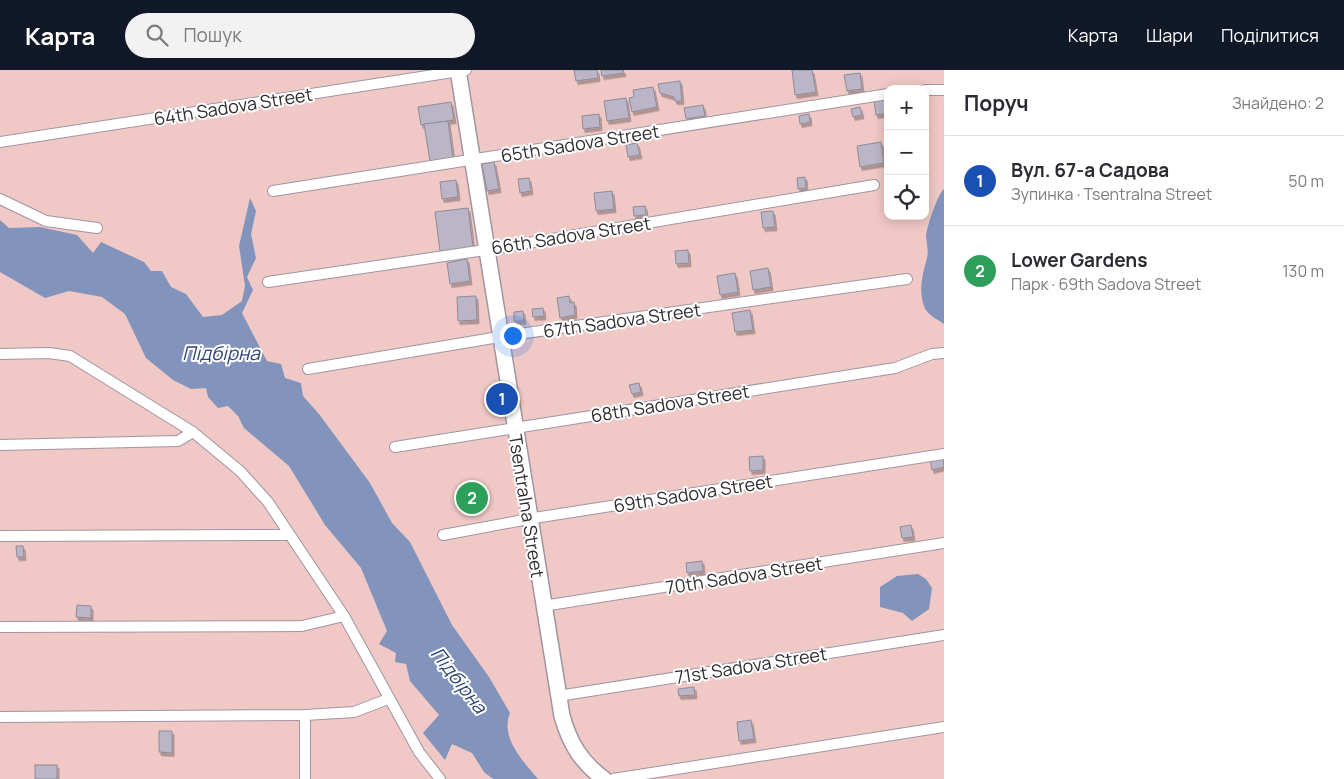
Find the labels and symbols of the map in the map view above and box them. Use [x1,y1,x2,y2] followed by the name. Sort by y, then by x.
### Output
[152,82,314,130] street label: 64th Sadova Street
[499,119,661,167] street label: 65th Sadova Street
[490,211,652,259] street label: 66th Sadova Street
[542,297,702,343] street label: 67th Sadova Street
[500,323,526,349] your location
[182,340,261,366] water label: Підбірна
[589,379,751,427] street label: 68th Sadova Street
[486,380,518,418] pin: 1
[504,433,550,579] street label: Tsentralna Street
[612,469,774,517] street label: 69th Sadova Street
[456,479,488,517] pin: 2
[664,551,824,599] street label: 70th Sadova Street
[425,641,494,720] water label: Підбірна
[673,641,829,689] street label: 71st Sadova Street

